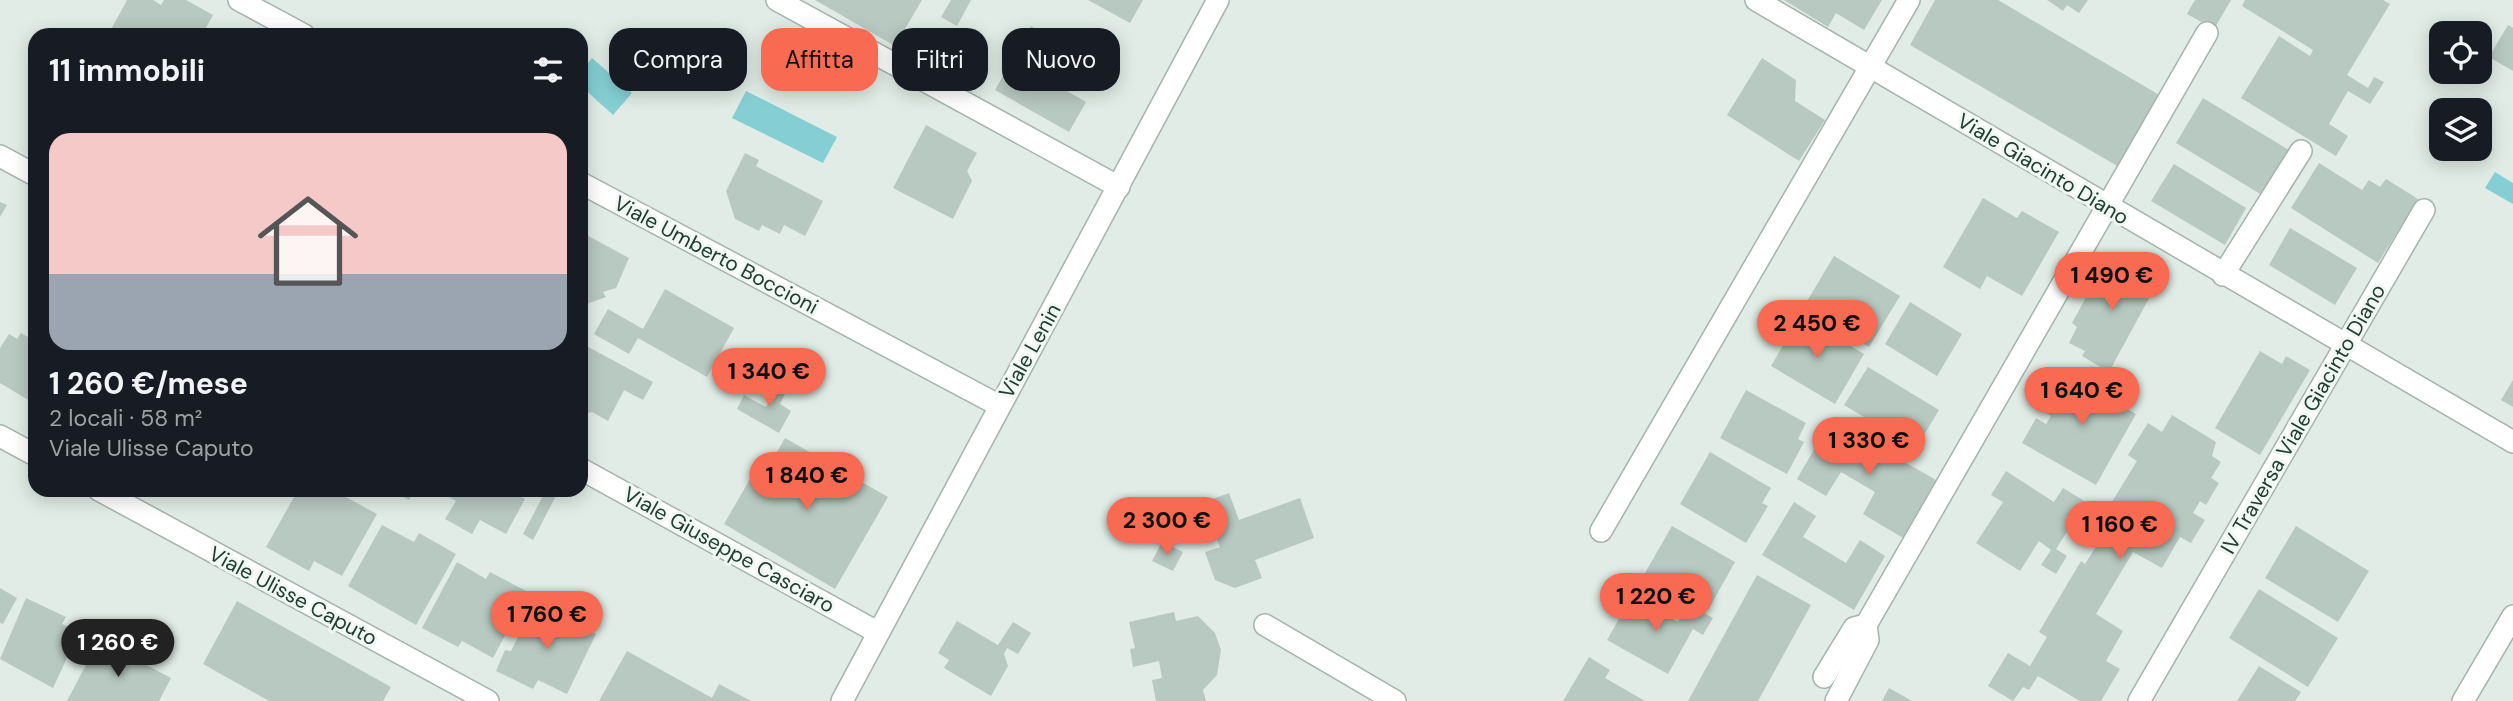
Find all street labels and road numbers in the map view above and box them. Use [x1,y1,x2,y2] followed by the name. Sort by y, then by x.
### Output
[1952,107,2134,231] street label: Viale Giacinto Diano
[609,189,823,321] street label: Viale Umberto Boccioni
[2214,279,2392,559] street label: IV Traversa Viale Giacinto Diano
[992,299,1068,403] street label: Viale Lenin
[618,480,840,620] street label: Viale Giuseppe Casciaro
[204,540,382,652] street label: Viale Ulisse Caputo

